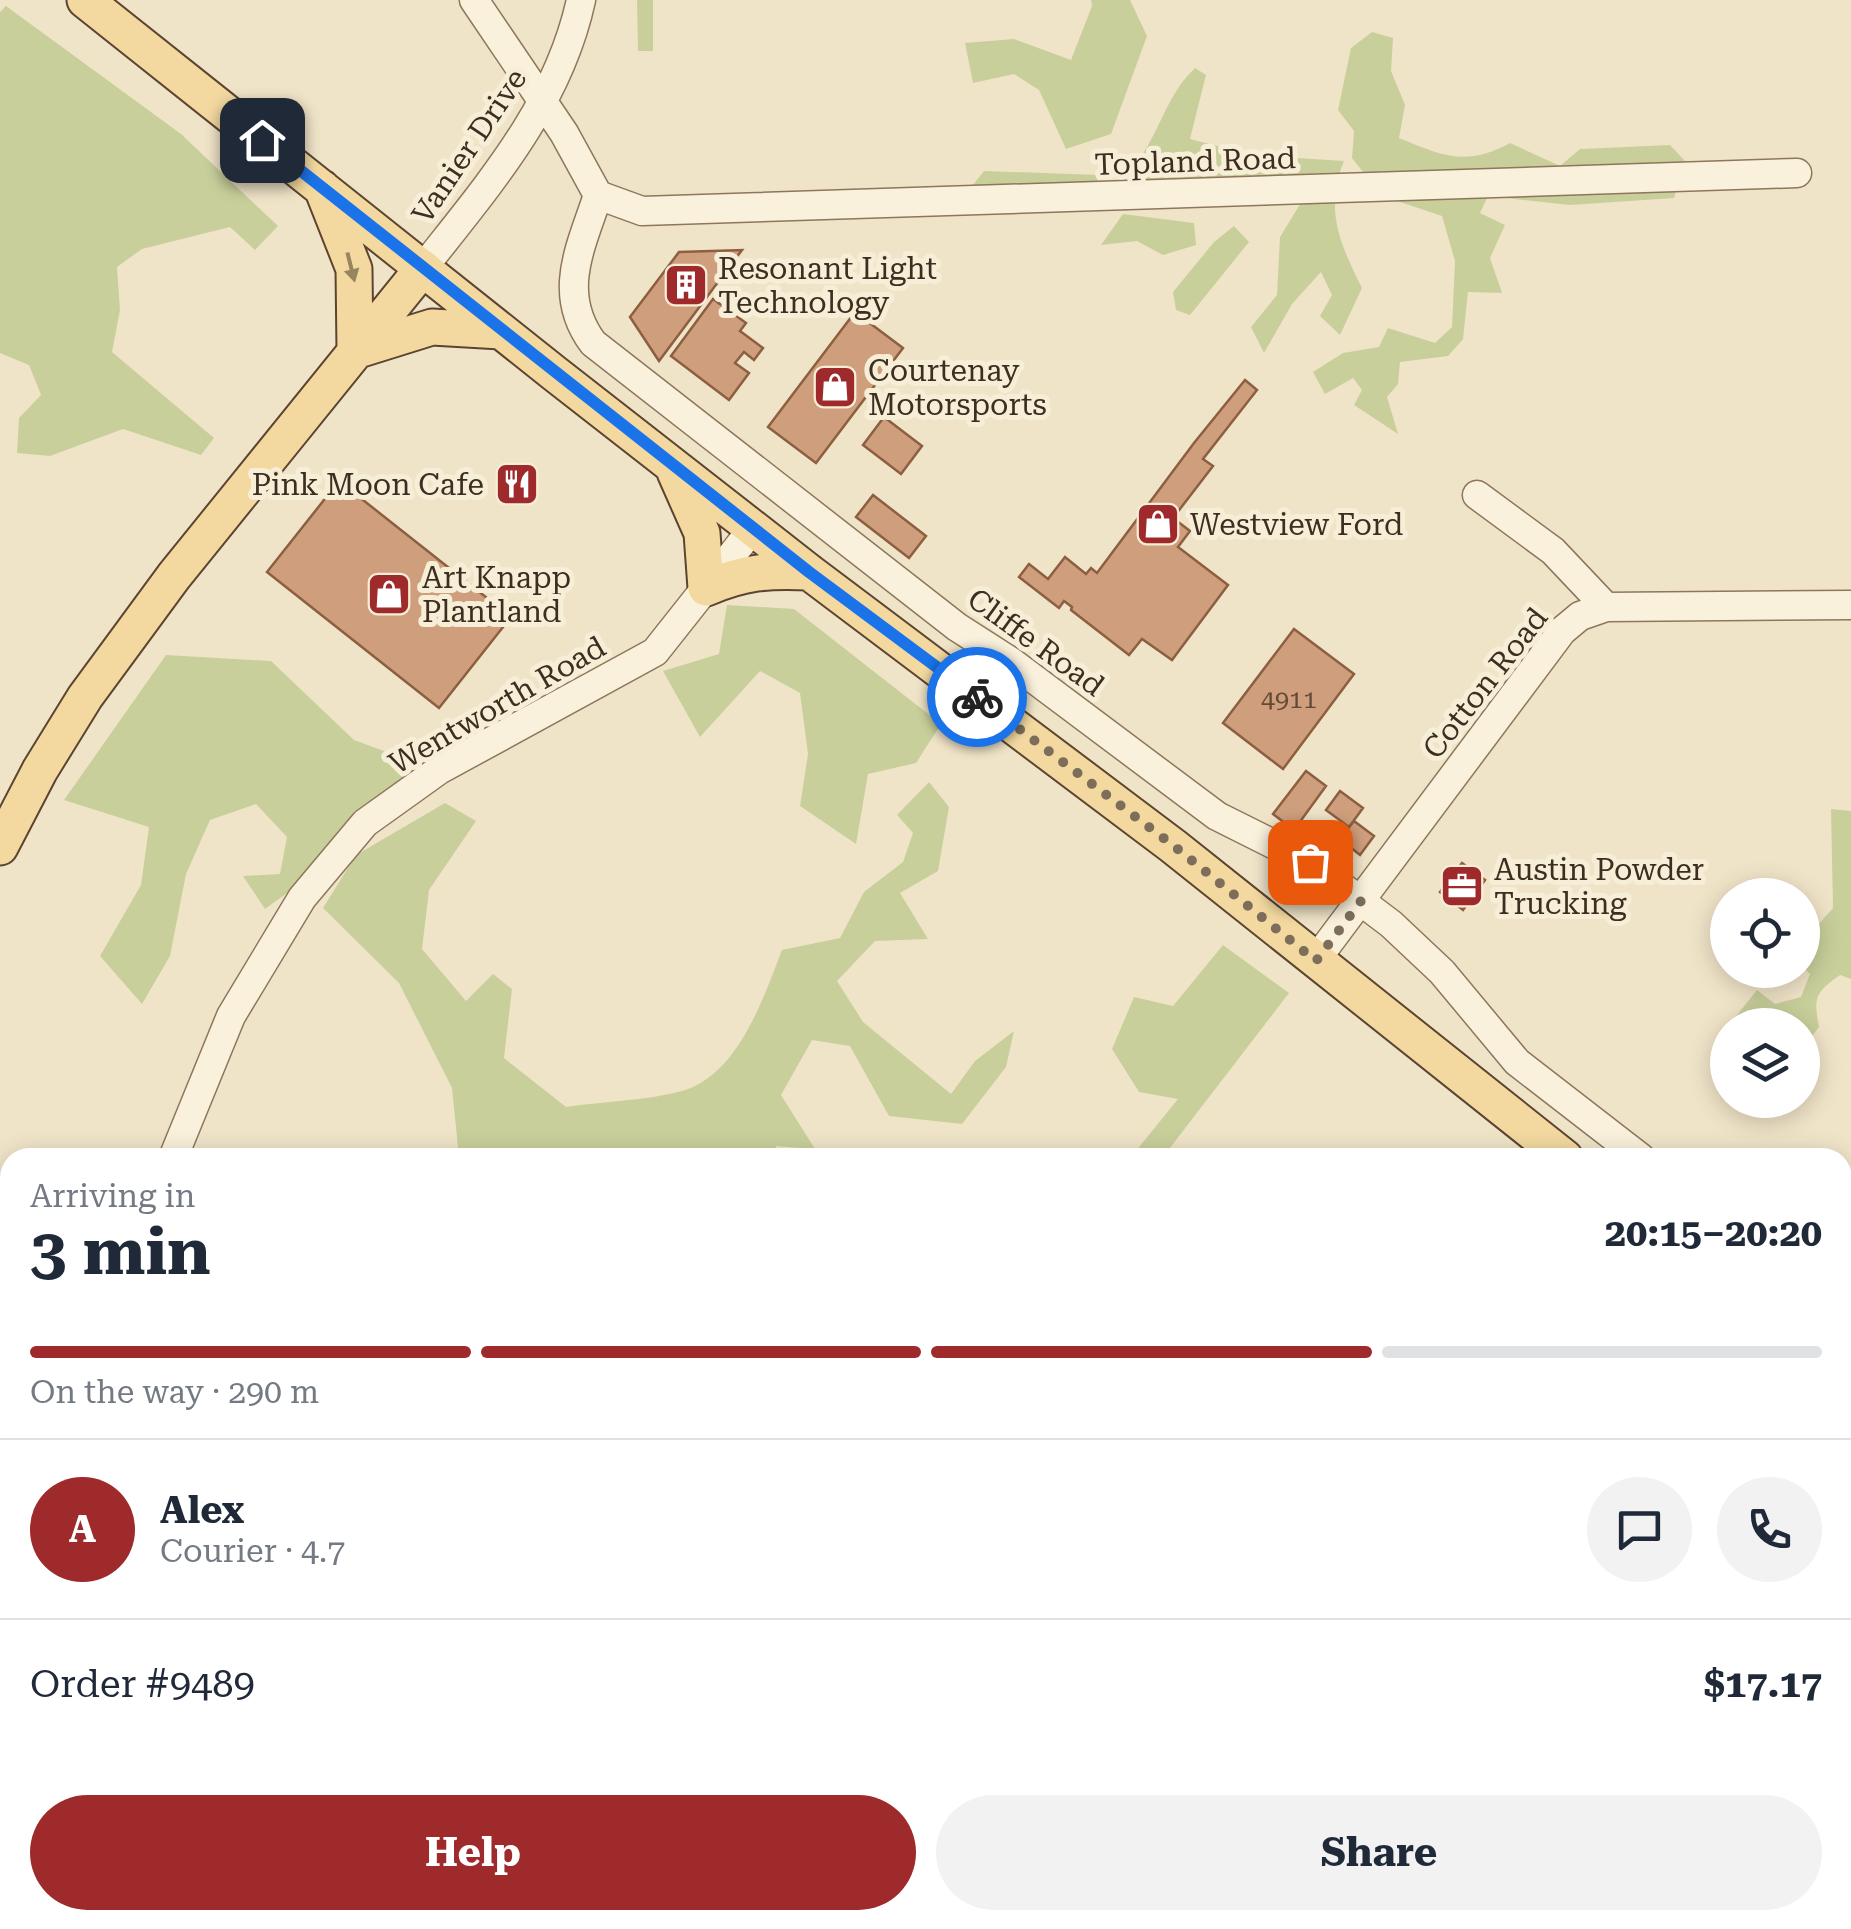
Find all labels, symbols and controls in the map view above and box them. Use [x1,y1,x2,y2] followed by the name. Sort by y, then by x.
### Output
[404,62,534,230] street label: Vanier Drive
[220,98,305,183] pin
[235,113,290,168] icon: home
[1094,140,1296,182] street label: Topland Road
[344,251,359,282] one-way arrow
[718,251,937,320] place label: Resonant Light Technology
[663,262,709,308] building icon: Resonant Light Technology
[868,353,1047,422] place label: Courtenay Motorsports
[812,364,858,410] shop icon: Courtenay Motorsports
[494,461,540,507] restaurant icon: Pink Moon Cafe
[252,467,484,502] place label: Pink Moon Cafe
[1135,501,1181,547] shop icon: Westview Ford
[1190,507,1403,542] place label: Westview Ford
[422,560,571,629] place label: Art Knapp Plantland
[366,571,412,617] shop icon: Art Knapp Plantland
[961,581,1111,703] street label: Cliffe Road
[1415,601,1555,765] street label: Cotton Road
[383,629,611,781] street label: Wentworth Road
[927,647,1027,747] courier
[950,670,1005,725] icon: bike
[1261,685,1317,714] house number: 4911
[1268,820,1353,905] pin
[1283,835,1338,890] icon: bag
[1494,852,1704,921] place label: Austin Powder Trucking
[1439,863,1485,909] office icon: Austin Powder Trucking
[1710,878,1820,1118] map controls
[1710,878,1820,988] button: locate
[1710,1008,1820,1118] button: layers
[30,1177,195,1215] text: Arriving in
[1605,1211,1822,1255] text: 20:15–20:20
[30,1214,211,1290] text: 3 min
[30,1373,319,1411] text: On the way · 290 m
[1587,1477,1692,1582] button: chat
[1717,1477,1822,1582] button: phone
[160,1488,244,1532] text: Alex
[69,1507,96,1551] text: A
[160,1532,345,1570] text: Courier · 4.7
[30,1662,255,1706] text: Order #9489
[1704,1662,1822,1706] text: $17.17
[30,1795,916,1910] button: Help
[936,1795,1822,1910] button: Share

